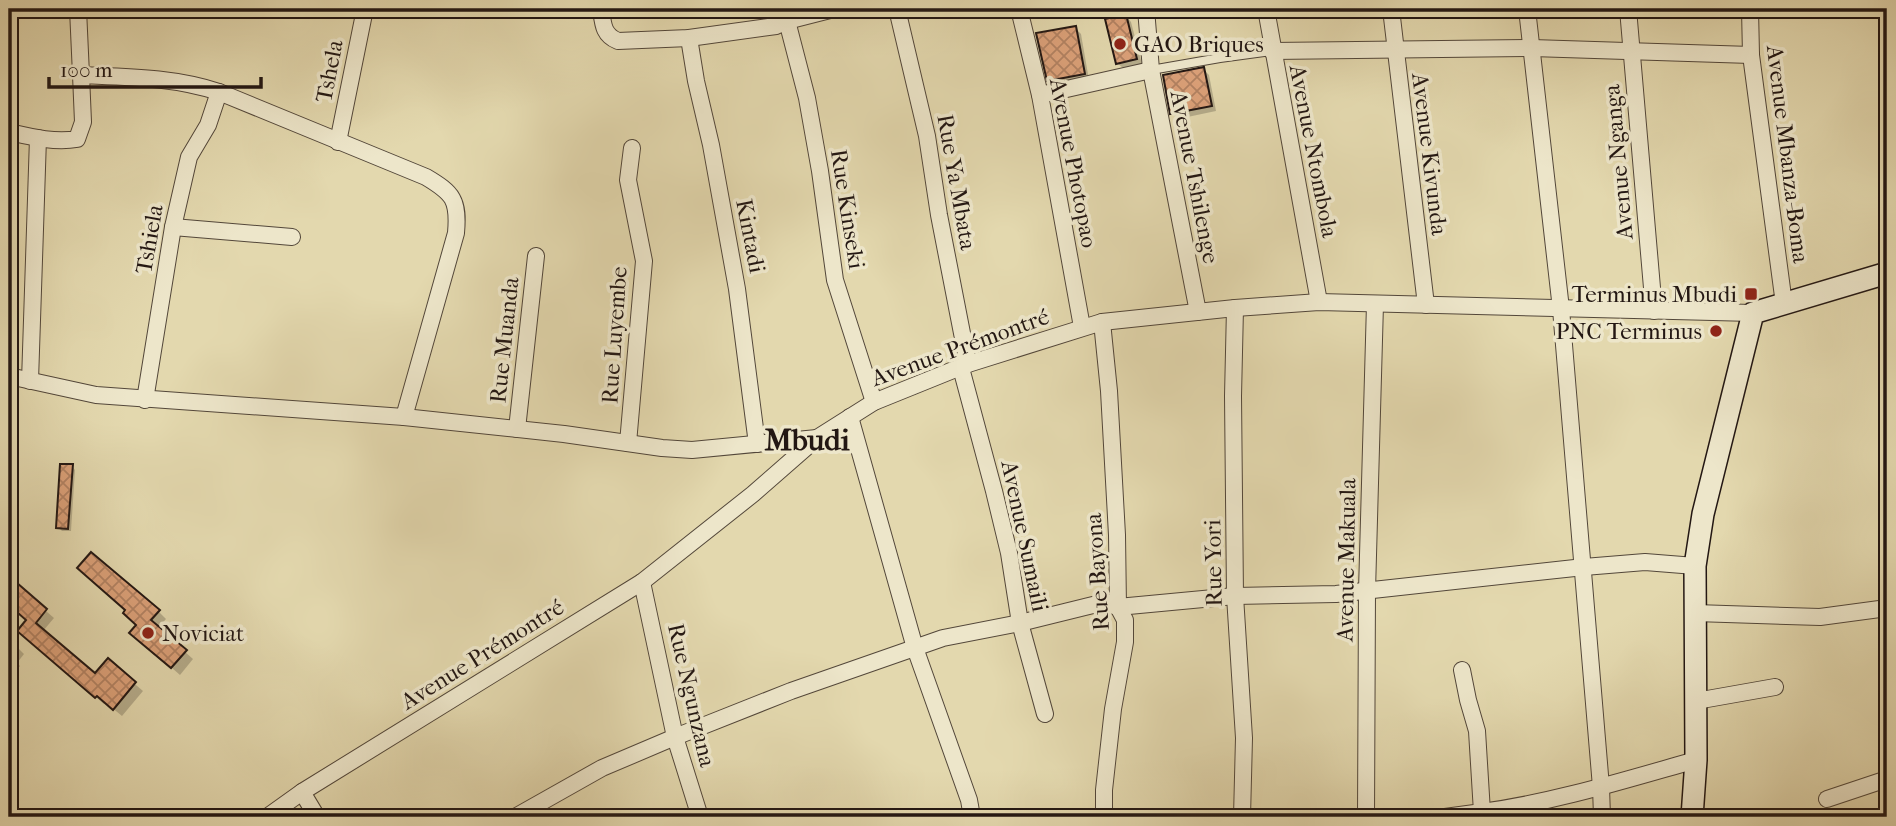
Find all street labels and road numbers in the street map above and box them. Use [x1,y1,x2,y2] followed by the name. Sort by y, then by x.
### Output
[310,37,349,105] street label: Tshela
[1761,43,1814,265] street label: Avenue Mbanza-Boma
[1283,61,1344,240] street label: Avenue Ntombola
[1406,70,1453,237] street label: Avenue Kivunda
[1044,75,1103,250] street label: Avenue Photopao
[1598,83,1639,242] street label: Avenue Nganga
[1164,87,1225,266] street label: Avenue Tshilenge
[931,112,982,252] street label: Rue Ya Mbata
[825,147,870,271] street label: Rue Kinseki
[730,197,771,276] street label: Kintadi
[130,202,169,276] street label: Tshiela
[596,265,633,405] street label: Rue Luyembe
[484,275,525,404] street label: Rue Muanda
[867,303,1053,392] street label: Avenue Prémontré
[995,457,1054,614] street label: Avenue Sumaili
[1332,478,1361,643] street label: Avenue Makuala
[1080,512,1115,632] street label: Rue Bayona
[1199,519,1228,607] street label: Rue Yori
[395,593,569,716] street label: Avenue Prémontré
[662,621,721,770] street label: Rue Ngunzana

